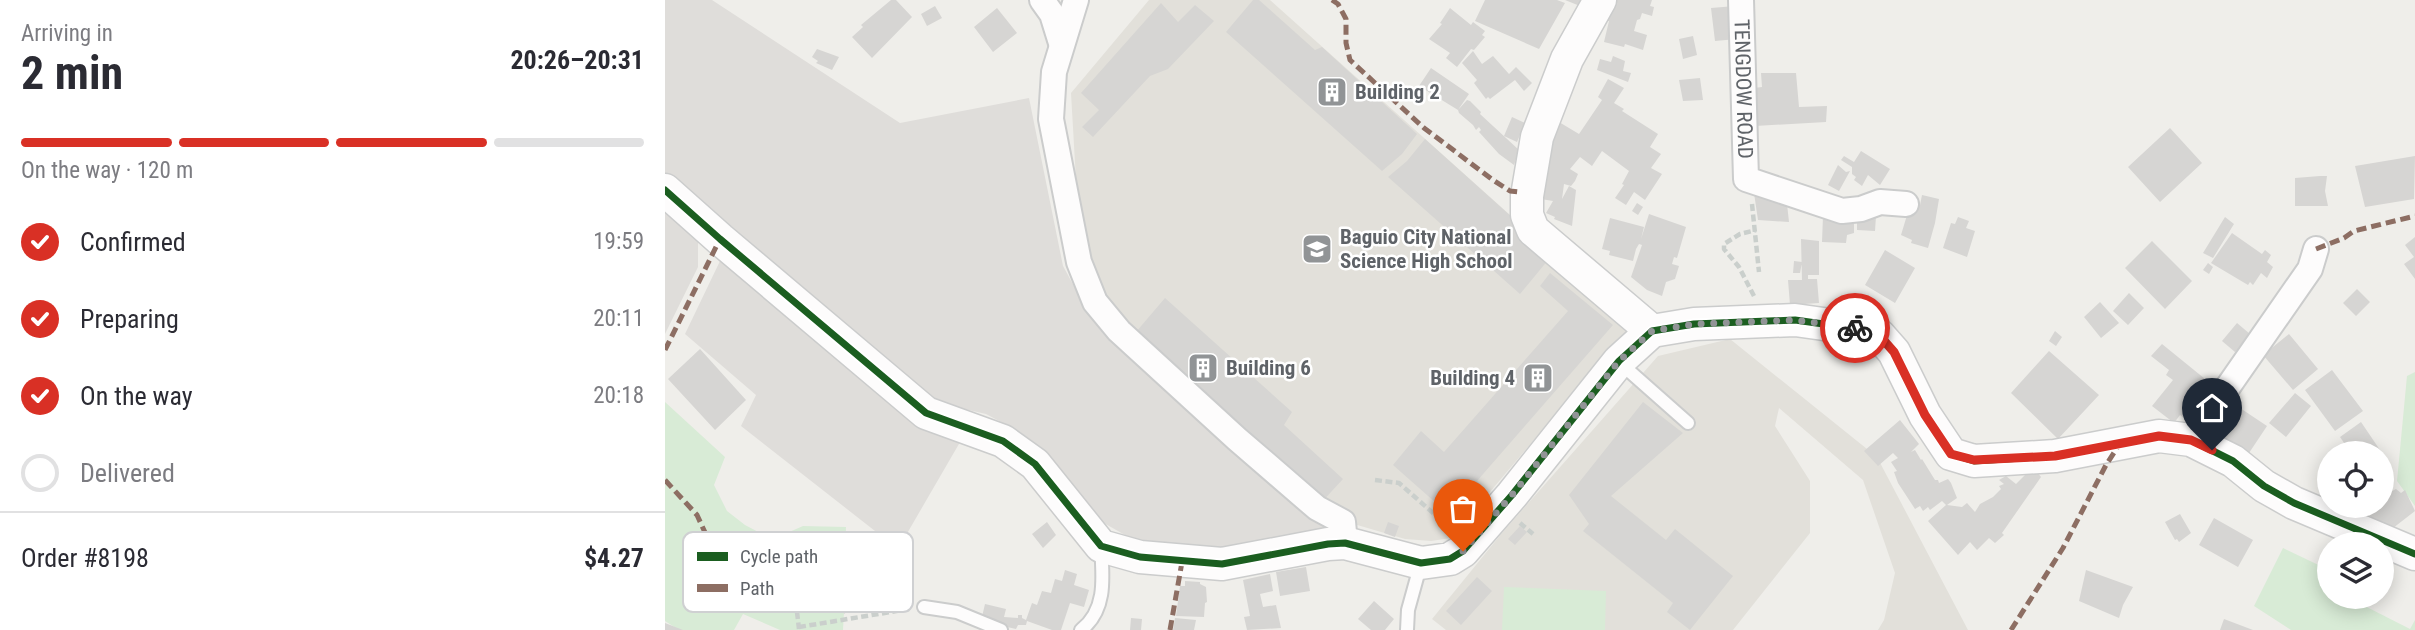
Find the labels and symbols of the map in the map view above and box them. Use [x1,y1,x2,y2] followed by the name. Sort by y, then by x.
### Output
[1730,19,1757,159] street label: TENGDOW ROAD
[1315,75,1349,109] building icon: Building 2
[1355,80,1440,104] place label: Building 2
[1340,225,1513,273] place label: Baguio City National Science High School
[1300,232,1334,266] school or university icon: Baguio City National Science High School
[1820,293,1890,363] courier
[1186,351,1220,385] building icon: Building 6
[1226,356,1311,380] place label: Building 6
[1521,361,1555,395] building icon: Building 4
[1430,366,1515,390] place label: Building 4
[2182,378,2242,450] pin
[1433,479,1493,551] pin
[683,532,913,612] legend
[740,545,818,568] text: Cycle path
[740,577,774,600] text: Path

